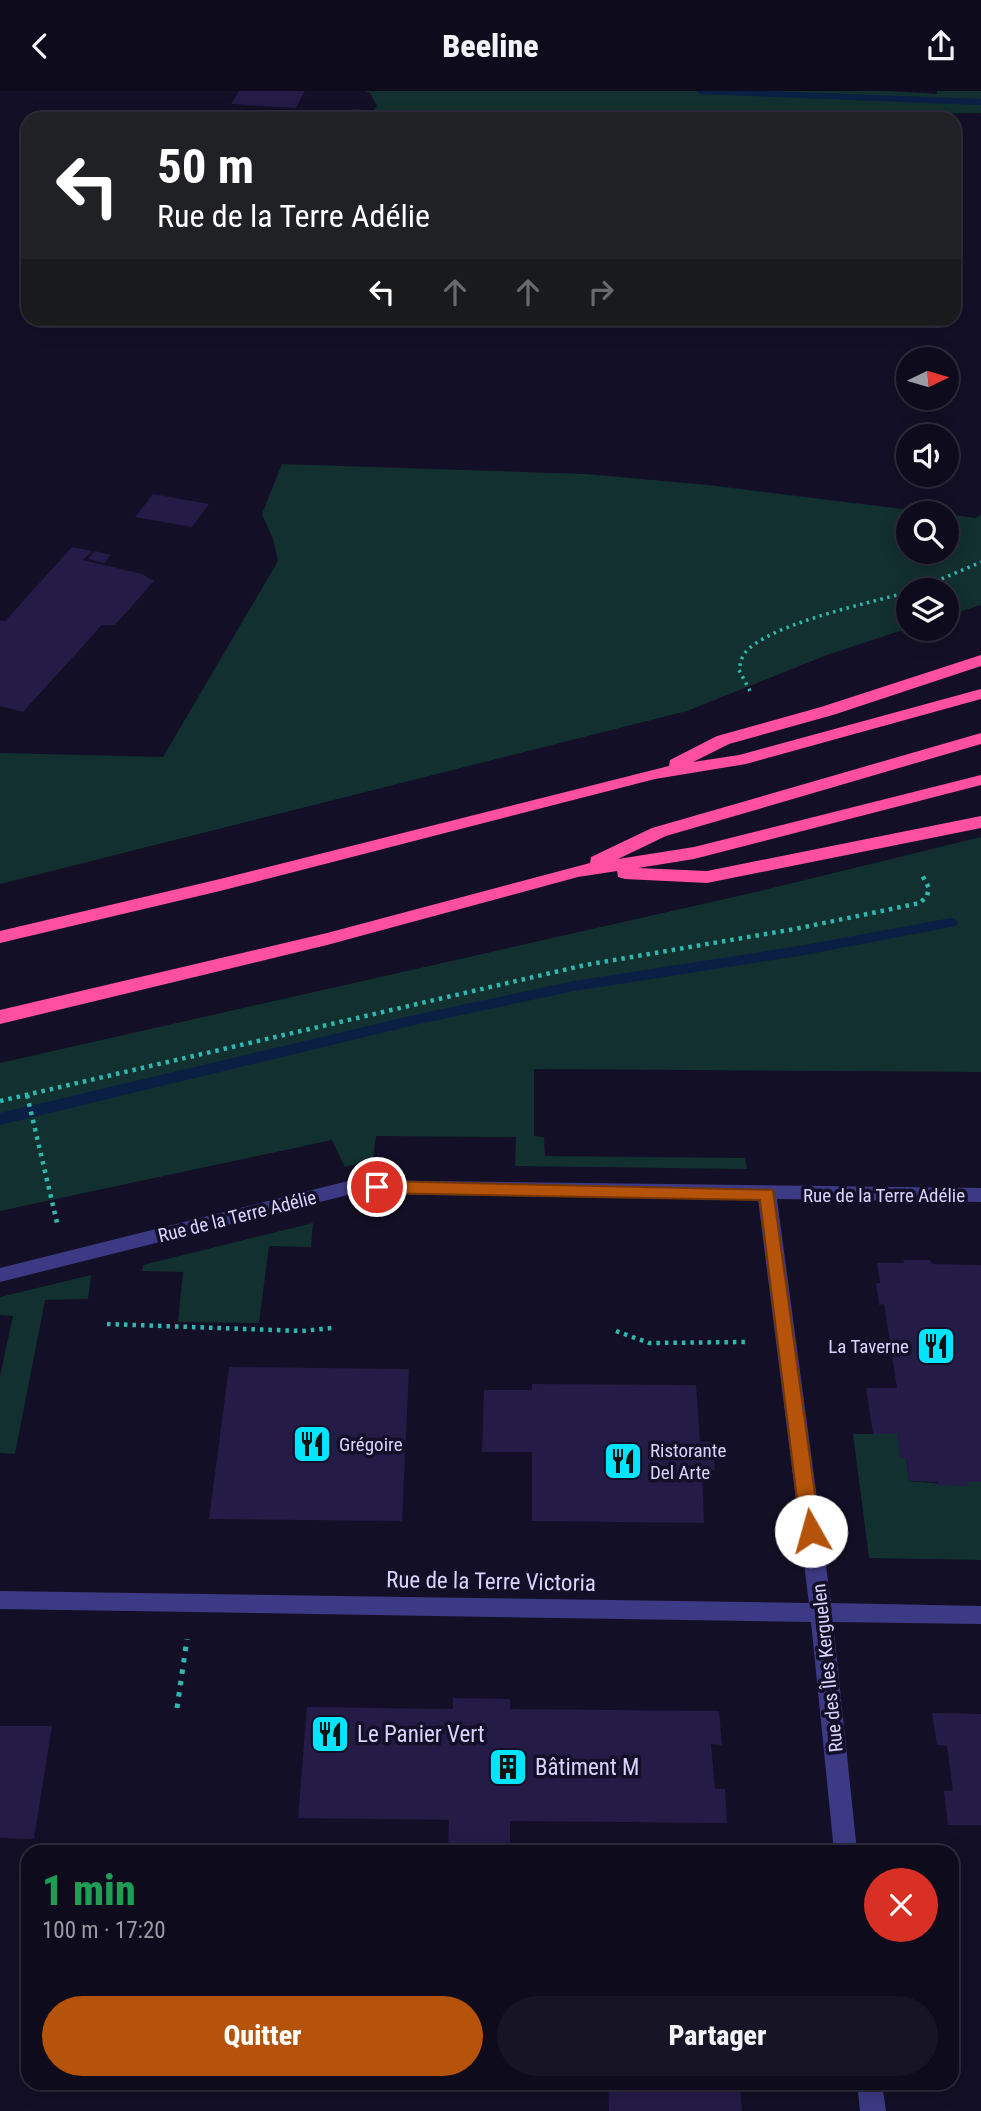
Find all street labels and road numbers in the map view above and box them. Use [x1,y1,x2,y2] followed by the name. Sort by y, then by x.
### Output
[803,1184,965,1207] street label: Rue de la Terre Adélie
[156,1186,319,1247] street label: Rue de la Terre Adélie
[386,1566,596,1597] street label: Rue de la Terre Victoria
[807,1582,848,1753] street label: Rue des Îles Kerguelen

